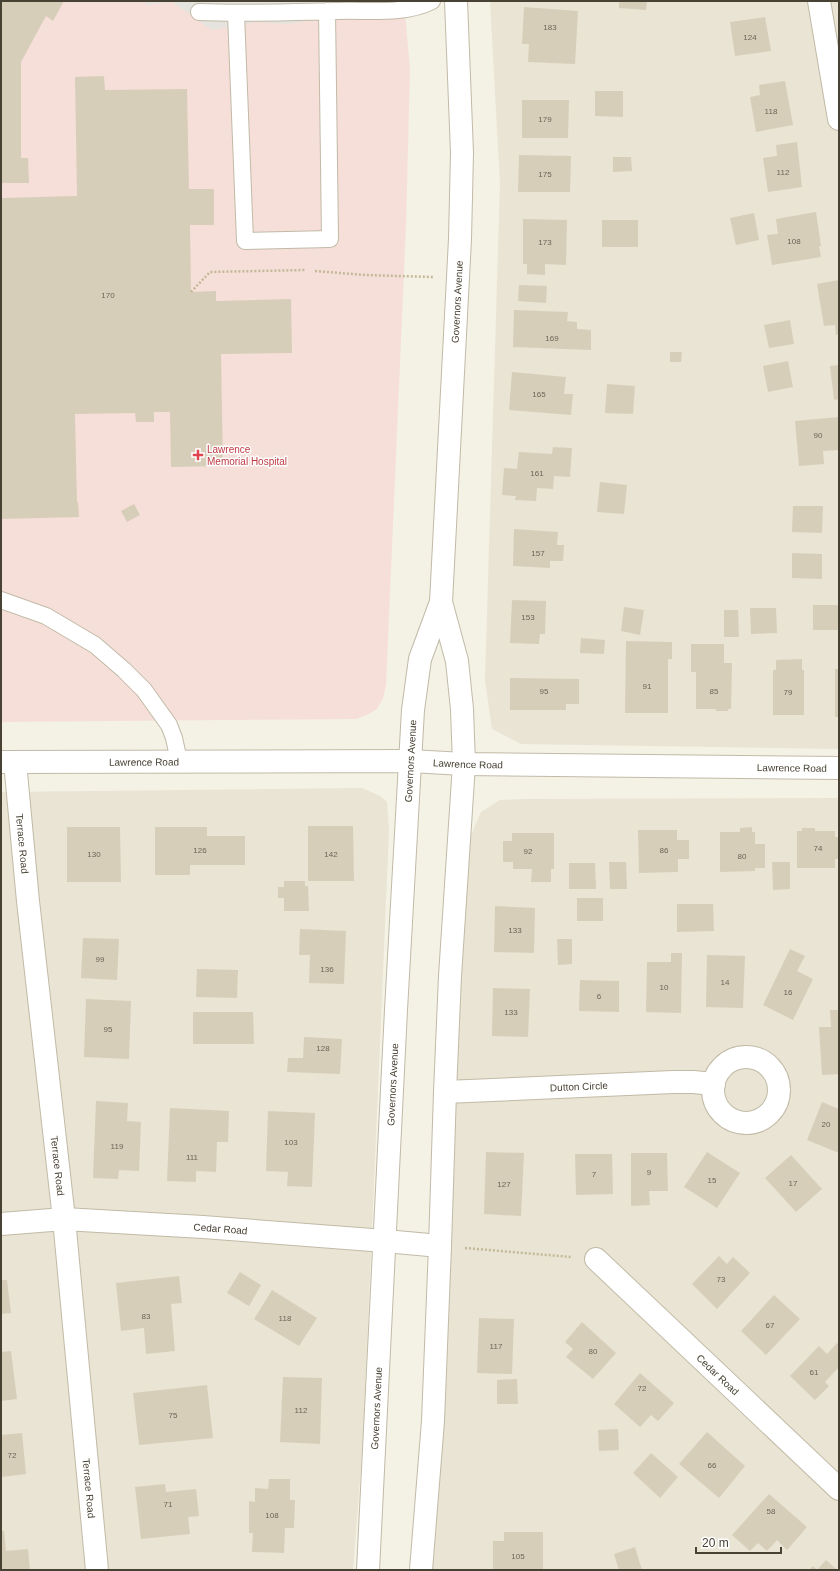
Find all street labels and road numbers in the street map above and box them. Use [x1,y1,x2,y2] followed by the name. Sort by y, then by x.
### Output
[450,260,465,343] street label: Governors Avenue
[403,719,418,803] street label: Governors Avenue
[109,757,179,768] street label: Lawrence Road
[433,757,503,770] street label: Lawrence Road
[757,762,827,774] street label: Lawrence Road
[14,813,30,874] street label: Terrace Road
[385,1043,400,1126] street label: Governors Avenue
[550,1080,608,1093] street label: Dutton Circle
[49,1135,66,1196] street label: Terrace Road
[193,1221,248,1236] street label: Cedar Road
[694,1352,741,1397] street label: Cedar Road
[369,1366,384,1450] street label: Governors Avenue
[81,1458,97,1519] street label: Terrace Road

